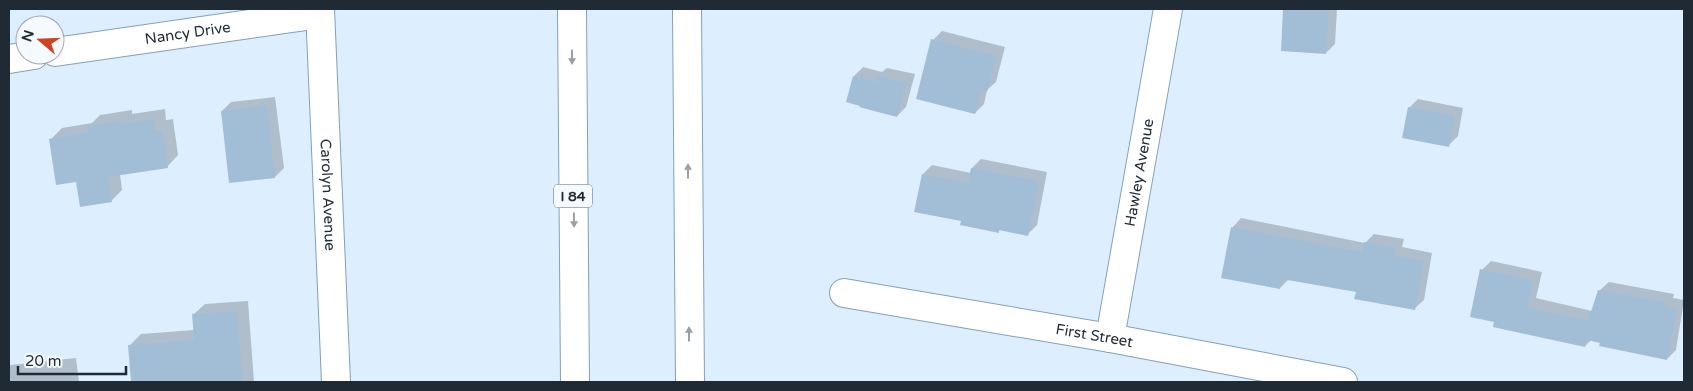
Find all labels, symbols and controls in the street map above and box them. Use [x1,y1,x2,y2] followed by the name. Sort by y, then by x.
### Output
[15,15,65,65] north arrow
[144,18,232,48] street label: Nancy Drive
[18,28,38,44] text: N
[568,50,576,66] one-way arrow
[1121,117,1158,228] street label: Hawley Avenue
[317,138,339,251] street label: Carolyn Avenue
[684,163,692,179] one-way arrow
[554,185,592,208] road number: I 84
[570,212,578,228] one-way arrow
[1054,320,1135,351] street label: First Street
[685,325,693,341] one-way arrow
[18,344,125,376] scale bar
[25,352,62,370] text: 20 m

